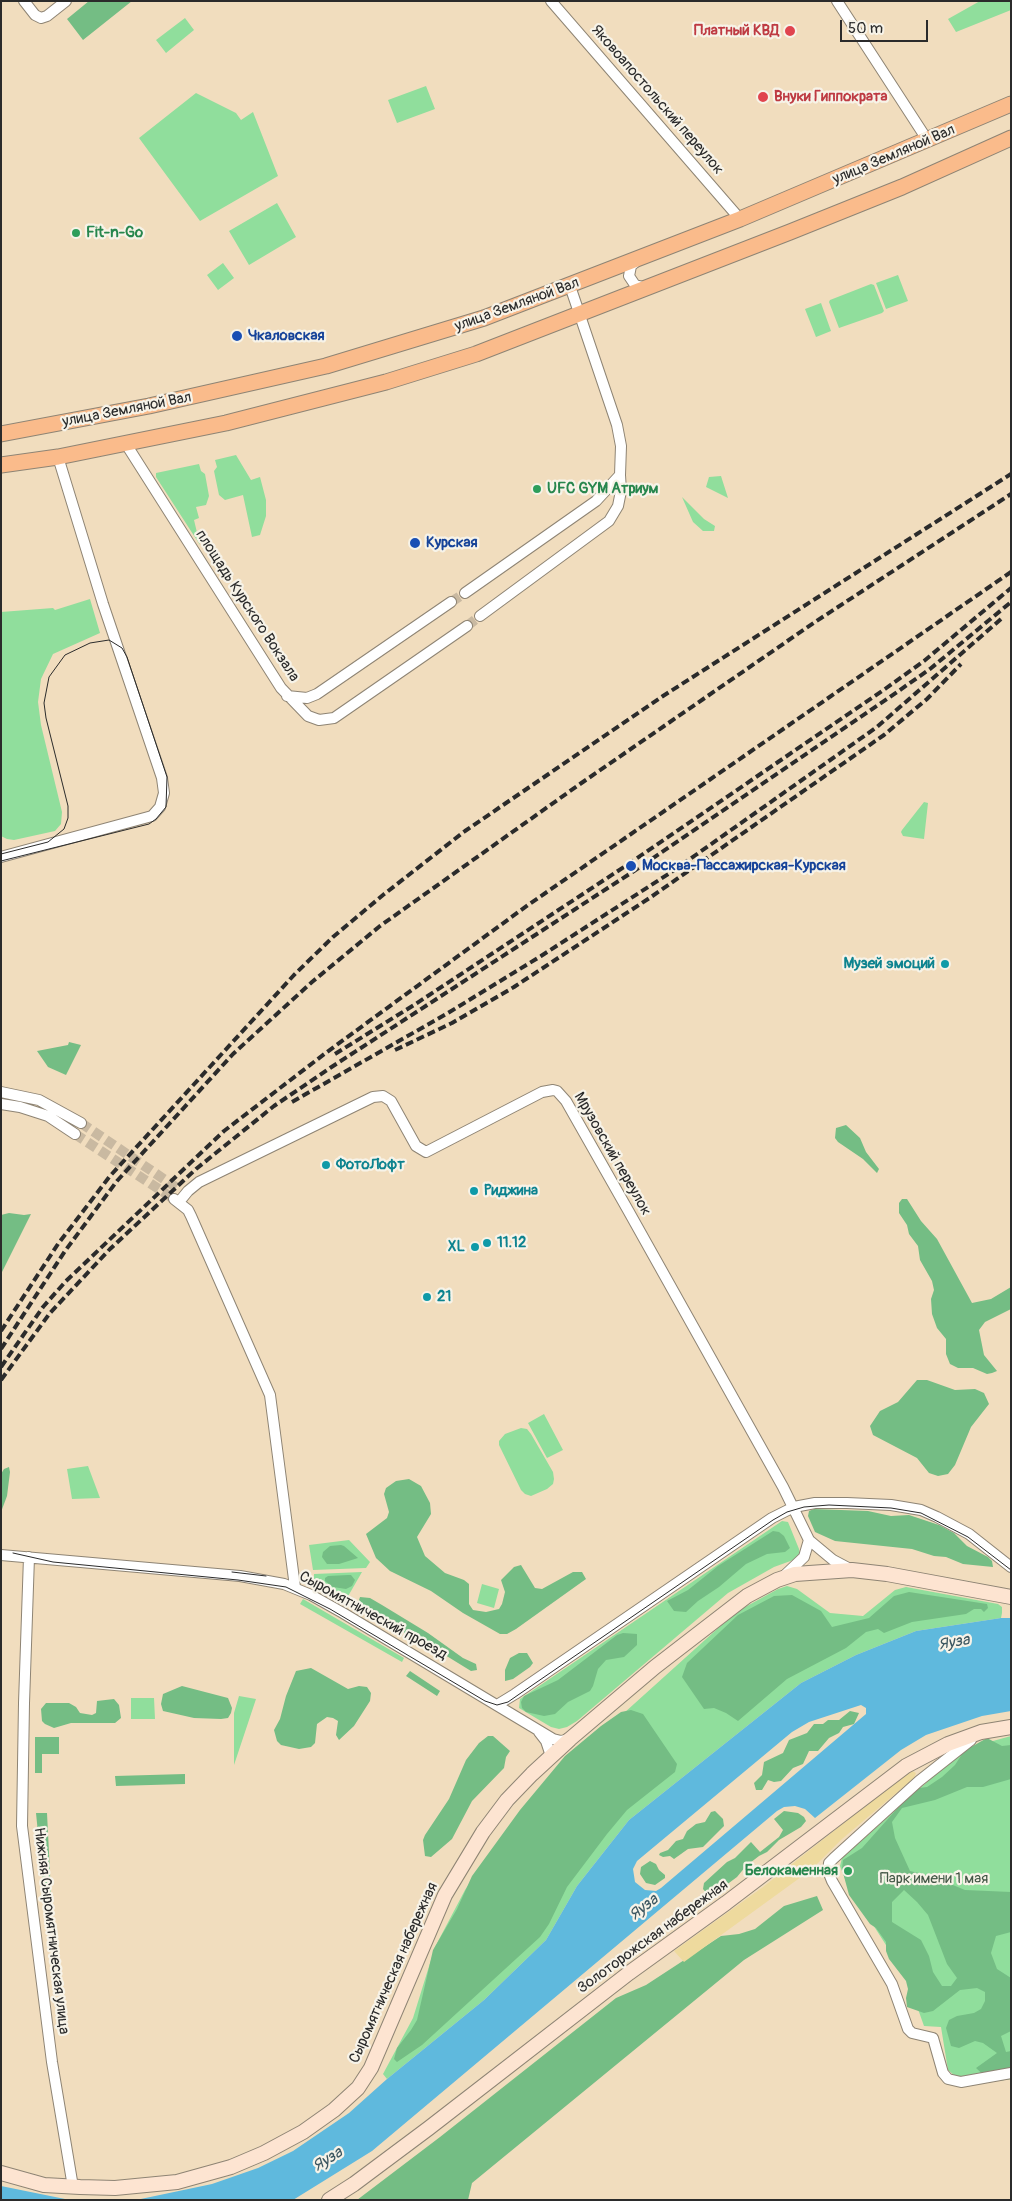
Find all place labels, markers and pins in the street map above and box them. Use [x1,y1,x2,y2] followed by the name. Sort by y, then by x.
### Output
[694,22,779,40] place label: Платный КВД
[783,24,797,38] marker: Платный КВД
[774,88,888,106] place label: Внуки Гиппократа
[756,90,770,104] marker: Внуки Гиппократа
[86,224,143,242] place label: Fit-n-Go
[70,227,82,239] marker: Fit-n-Go
[248,327,324,345] place label: Чкаловская
[230,329,244,343] marker: Чкаловская
[547,480,658,498] place label: UFC GYM Атриум
[531,483,543,495] marker: UFC GYM Атриум
[426,534,477,552] place label: Курская
[408,536,422,550] marker: Курская
[642,857,846,875] place label: Москва-Пассажирская-Курская
[624,859,638,873] marker: Москва-Пассажирская-Курская
[843,955,935,973] place label: Музей эмоций
[939,958,951,970] marker: Музей эмоций
[336,1156,405,1174] place label: ФотоЛофт
[320,1159,332,1171] marker: ФотоЛофт
[484,1182,538,1200] place label: Риджина
[468,1185,480,1197] marker: Риджина
[497,1234,526,1252] place label: 11.12
[481,1237,493,1249] marker: 11.12
[448,1238,465,1256] place label: XL
[469,1241,481,1253] marker: XL
[437,1288,451,1306] place label: 21
[421,1291,433,1303] marker: 21
[745,1862,838,1880] place label: Белокаменная
[842,1865,854,1877] marker: Белокаменная

